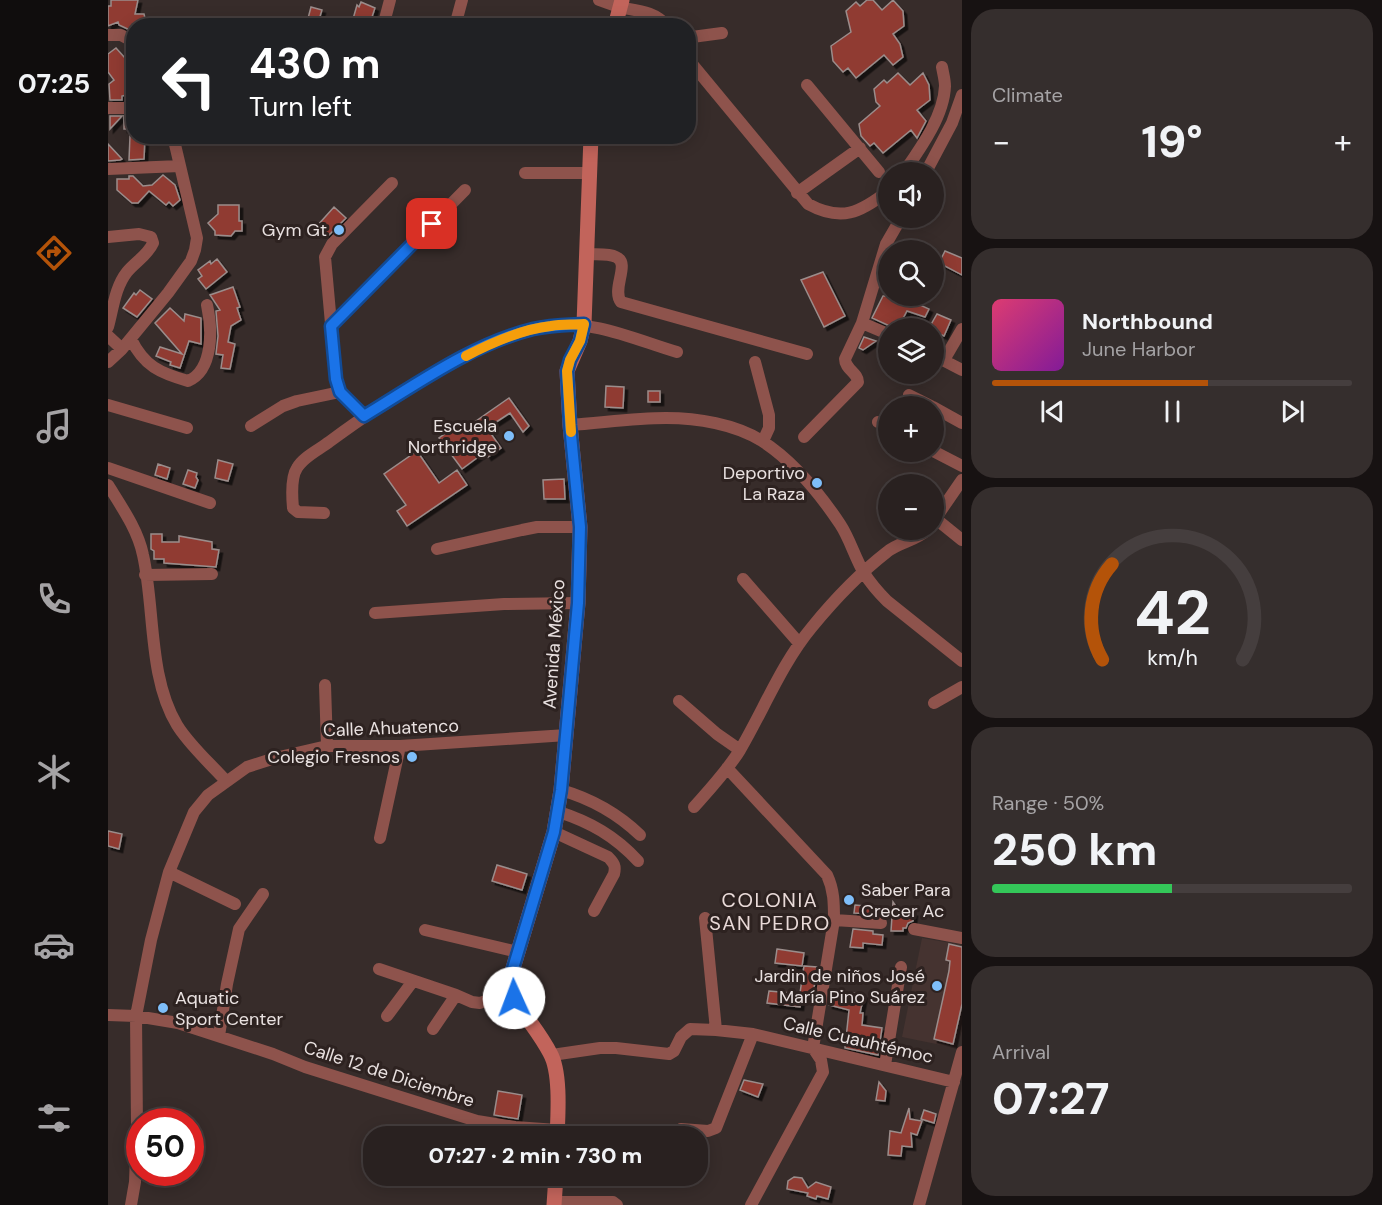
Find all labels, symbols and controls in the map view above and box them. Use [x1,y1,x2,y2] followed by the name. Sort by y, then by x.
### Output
[249,36,381,91] text: 430 m
[150,42,228,120] icon: left
[18,66,90,101] text: 07:25
[992,82,1063,108] text: Climate
[249,89,352,124] text: Turn left
[1141,112,1203,171] text: 19°
[992,120,1010,163] text: −
[1334,120,1352,163] text: +
[878,162,944,540] map controls
[878,162,944,228] button: sound
[406,198,457,249] pin
[415,207,448,240] icon: arrive
[262,218,327,242] place label: Gym Gt
[332,223,346,237] marker: Gym Gt
[33,232,75,274] icon: directions
[878,240,944,306] button: search
[1082,307,1213,336] text: Northbound
[878,318,944,384] button: layers
[1082,336,1195,362] text: June Harbor
[1036,395,1069,428] icon: previous
[1156,395,1189,428] icon: pause
[1276,395,1309,428] icon: next
[878,396,944,462] button: +
[33,405,75,447] icon: music
[408,414,497,459] place label: Escuela Northridge
[502,429,516,443] marker: Escuela Northridge
[723,461,805,506] place label: Deportivo La Raza
[878,474,944,540] button: −
[810,476,824,490] marker: Deportivo La Raza
[1134,572,1210,653] text: 42
[33,578,75,620] icon: phone
[537,578,571,710] street label: Avenida México
[1147,644,1197,672] text: km/h
[323,714,459,742] street label: Calle Ahuatenco
[267,745,400,769] place label: Colegio Fresnos
[405,750,419,764] marker: Colegio Fresnos
[33,751,75,793] icon: climate
[992,790,1104,816] text: Range · 50%
[992,820,1157,879] text: 250 km
[861,878,950,923] place label: Saber Para Crecer Ac
[709,887,831,936] district label: COLONIA SAN PEDRO
[842,893,856,907] marker: Saber Para Crecer Ac
[33,924,75,966] icon: car
[754,964,925,1009] place label: Jardin de niños José María Pino Suárez
[482,966,546,1030] position arrow
[930,979,944,993] marker: Jardin de niños José María Pino Suárez
[175,986,283,1031] place label: Aquatic Sport Center
[156,1001,170,1015] marker: Aquatic Sport Center
[781,1011,935,1069] street label: Calle Cuauhtémoc
[301,1035,477,1113] street label: Calle 12 de Diciembre
[992,1039,1050,1065] text: Arrival
[992,1069,1109,1128] text: 07:27
[33,1097,75,1139] icon: filters
[126,1108,204,1186] speed limit sign: 50
[429,1141,642,1170] text: 07:27 · 2 min · 730 m

